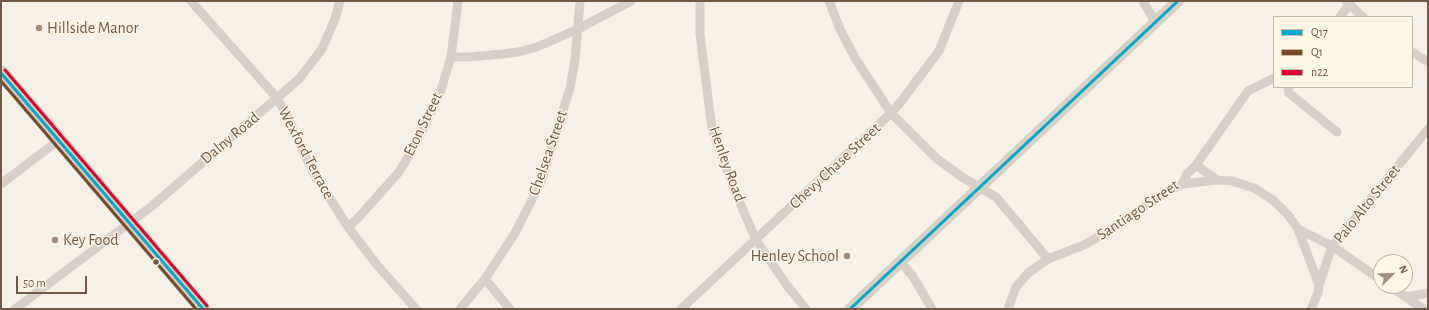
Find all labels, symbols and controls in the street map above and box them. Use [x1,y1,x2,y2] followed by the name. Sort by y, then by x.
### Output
[1273,16,1413,88] legend
[47,18,139,38] place label: Hillside Manor
[34,23,44,33] marker: Hillside Manor
[1311,26,1328,38] text: Q17
[1311,46,1323,58] text: Q1
[1311,66,1328,78] text: n22
[399,89,447,159] street label: Eton Street
[274,104,338,202] street label: Wexford Terrace
[197,108,263,168] street label: Dalny Road
[524,108,572,198] street label: Chelsea Street
[785,119,885,213] street label: Chevy Chase Street
[704,124,750,204] street label: Henley Road
[1329,161,1405,247] street label: Palo Alto Street
[1093,175,1183,245] street label: Santiago Street
[63,230,119,250] place label: Key Food
[50,235,60,245] marker: Key Food
[751,246,839,266] place label: Henley School
[842,251,852,261] marker: Henley School
[1373,254,1413,294] north arrow
[151,257,161,267] unlabelled marker
[1397,264,1410,275] text: N
[18,268,89,294] scale bar
[23,277,46,289] text: 50 m

